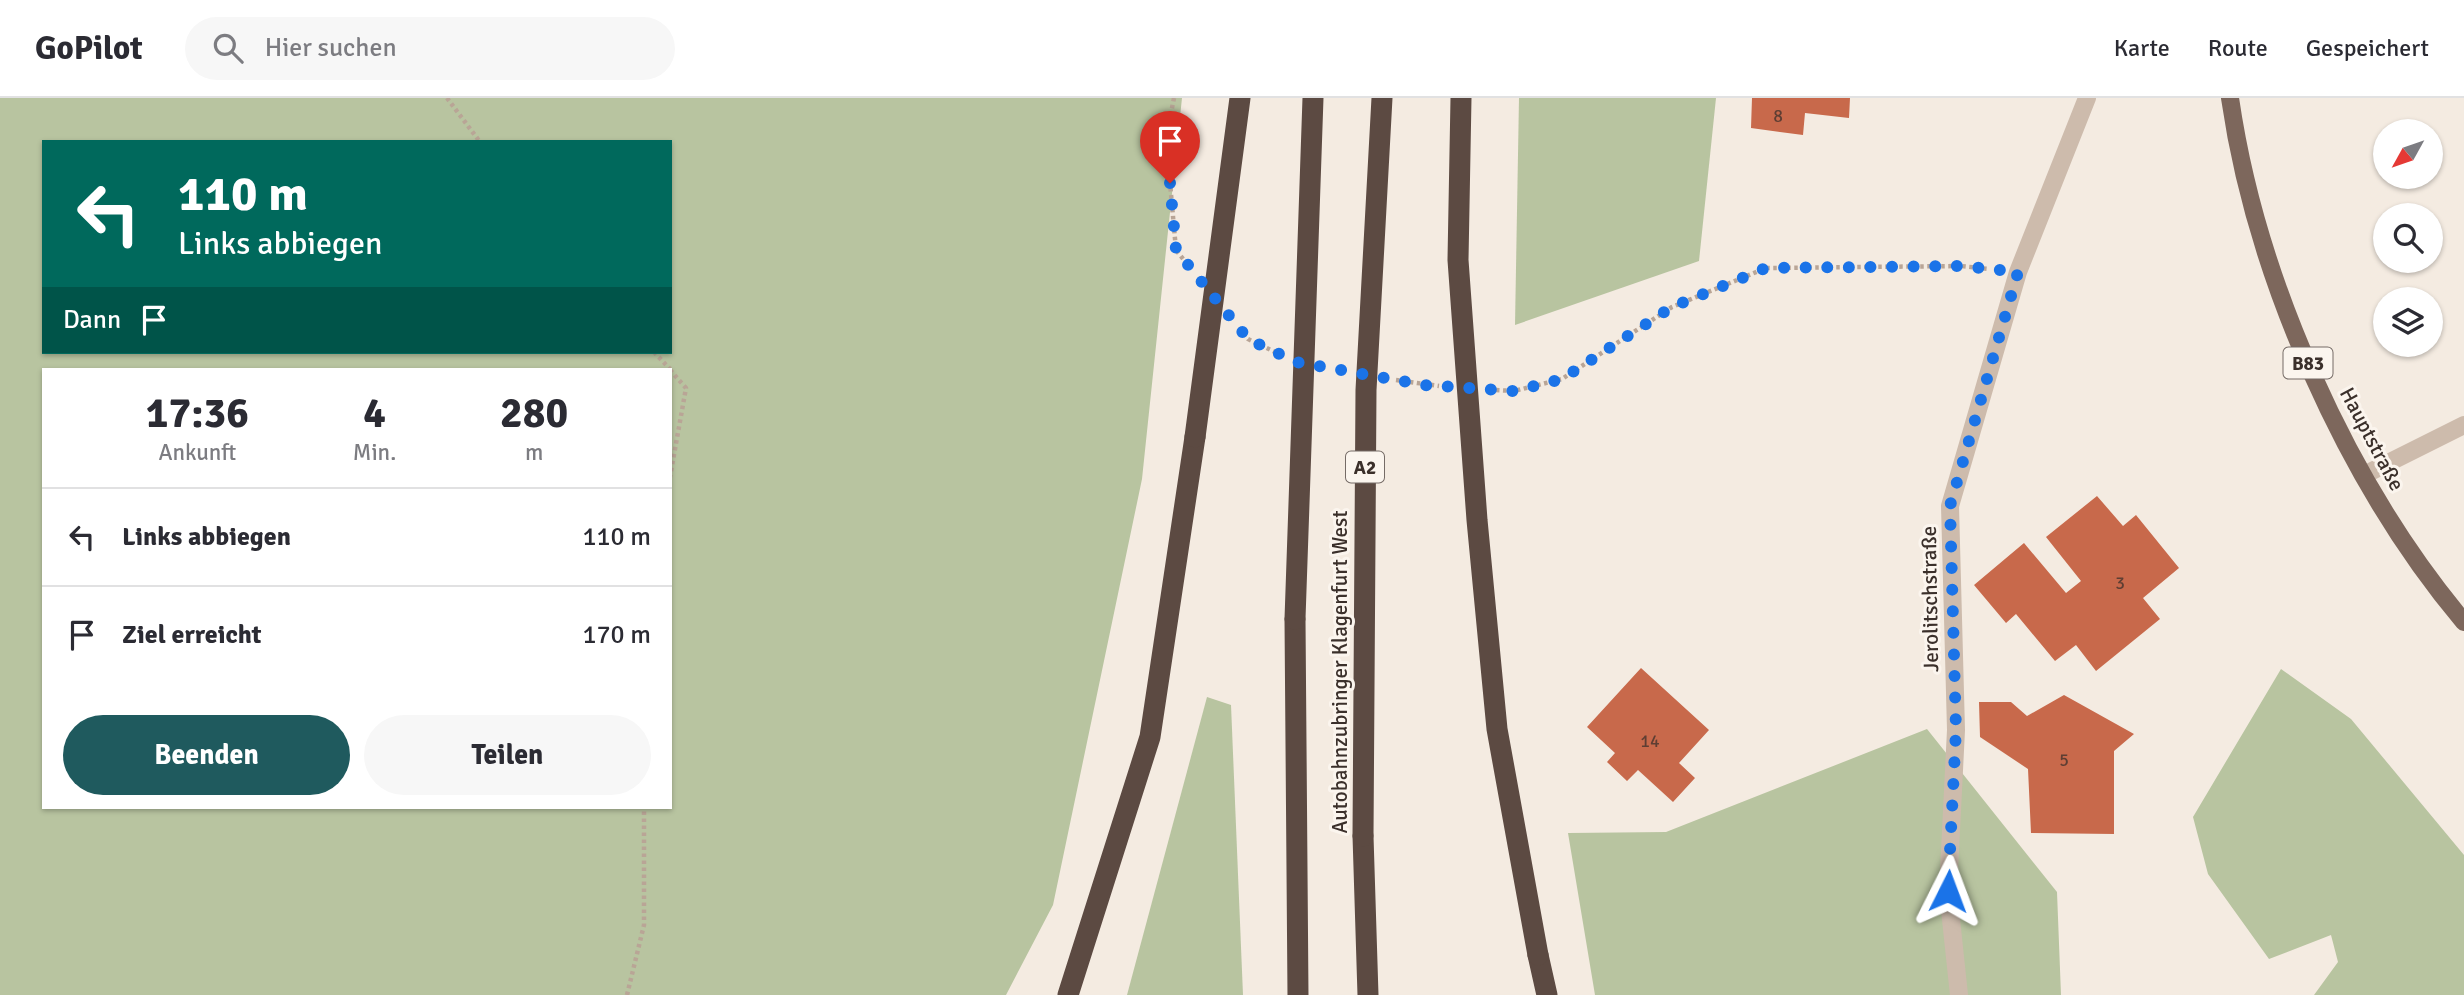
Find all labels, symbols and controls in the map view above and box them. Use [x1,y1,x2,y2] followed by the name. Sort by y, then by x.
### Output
[185,17,675,80] search box
[35,28,143,69] text: GoPilot
[209,29,247,67] icon: search
[265,32,397,64] text: Hier suchen
[2114,33,2170,63] text: Karte
[2208,33,2268,63] text: Route
[2306,33,2429,63] text: Gespeichert
[1773,105,1783,127] house number: 8
[1140,111,1200,183] pin
[2373,119,2443,189] north arrow
[2373,119,2443,357] map controls
[1151,122,1189,160] icon: arrive
[178,164,308,224] text: 110 m
[63,168,154,259] icon: left
[2373,203,2443,273] button: search
[178,224,382,263] text: Links abbiegen
[2373,287,2443,357] button: layers
[135,301,173,339] icon: arrive
[63,304,121,336] text: Dann
[2284,347,2332,378] road number: B83
[2334,383,2410,495] street label: Hauptstraße
[146,388,249,439] text: 17:36
[363,388,386,439] text: 4
[500,388,568,439] text: 280
[158,438,236,467] text: Ankunft
[353,438,396,467] text: Min.
[525,438,543,467] text: m
[1346,452,1384,482] road number: A2
[1327,511,1353,833] street label: Autobahnzubringer Klagenfurt West
[63,518,101,556] icon: left
[122,521,291,553] text: Links abbiegen
[582,521,651,553] text: 110 m
[1916,526,1944,672] street label: Jerolitschstraße
[2115,572,2125,594] house number: 3
[63,616,101,654] icon: arrive
[122,619,262,651] text: Ziel erreicht
[582,619,651,651] text: 170 m
[63,715,350,795] button: Beenden
[364,715,651,795] button: Teilen
[1640,730,1660,752] house number: 14
[2059,749,2069,771] house number: 5
[1911,854,1985,928] position arrow

